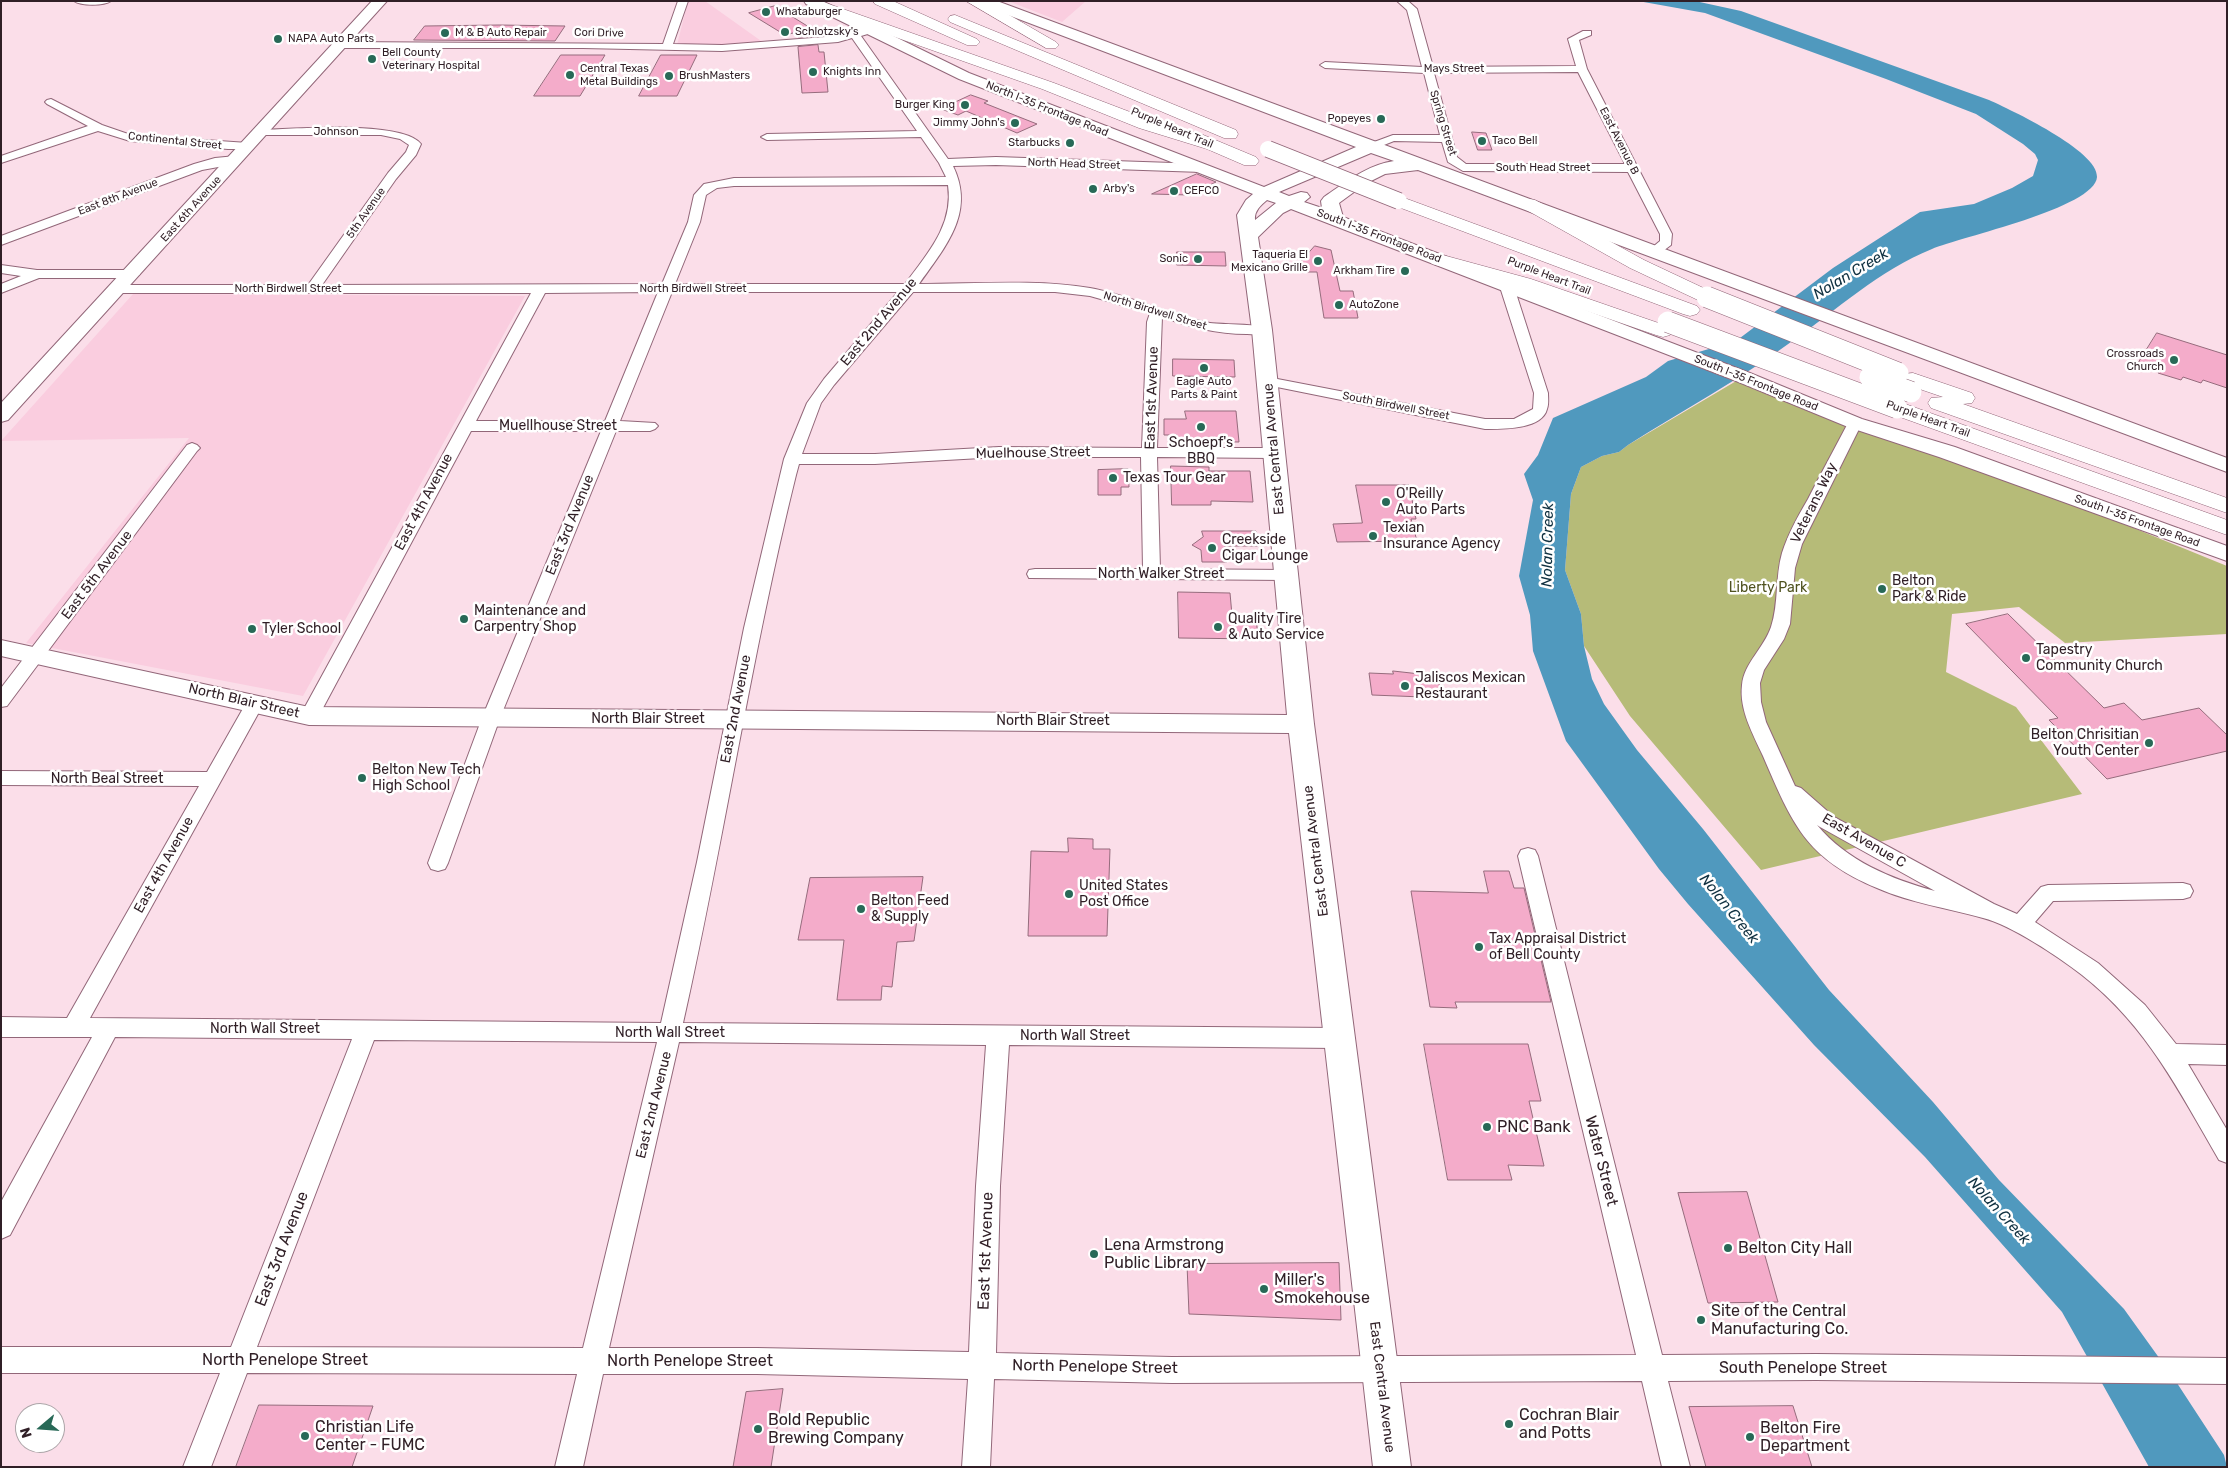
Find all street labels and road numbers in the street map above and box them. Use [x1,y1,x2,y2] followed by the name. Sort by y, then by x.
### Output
[574,26,624,40] street label: Cori Drive
[1424,62,1484,76] street label: Mays Street
[984,78,1110,140] street label: North I-35 Frontage Road
[1427,89,1459,157] street label: Spring Street
[1129,105,1215,151] street label: Purple Heart Trail
[1596,105,1642,177] street label: East Avenue B
[313,125,359,139] street label: Johnson
[127,130,223,152] street label: Continental Street
[1027,156,1121,172] street label: North Head Street
[1496,161,1590,175] street label: South Head Street
[158,173,224,245] street label: East 6th Avenue
[76,176,160,218] street label: East 8th Avenue
[344,185,388,241] street label: 5th Avenue
[1315,206,1443,266] street label: South I-35 Frontage Road
[1505,254,1593,298] street label: Purple Heart Trail
[837,275,921,369] street label: East 2nd Avenue
[234,282,342,296] street label: North Birdwell Street
[639,282,747,296] street label: North Birdwell Street
[1102,289,1208,333] street label: North Birdwell Street
[1142,346,1162,450] street label: East 1st Avenue
[1692,352,1820,414] street label: South I-35 Frontage Road
[1260,382,1288,516] street label: East Central Avenue
[1341,389,1451,423] street label: South Birdwell Street
[1884,398,1972,440] street label: Purple Heart Trail
[499,418,617,434] street label: Muellhouse Street
[976,444,1090,462] street label: Muelhouse Street
[391,451,457,553] street label: East 4th Avenue
[1787,460,1841,546] street label: Veterans Way
[542,472,598,578] street label: East 3rd Avenue
[2073,492,2201,550] street label: South I-35 Frontage Road
[58,527,136,623] street label: East 5th Avenue
[1098,566,1224,582] street label: North Walker Street
[717,654,755,764] street label: East 2nd Avenue
[187,680,301,722] street label: North Blair Street
[591,711,705,727] street label: North Blair Street
[996,713,1110,729] street label: North Blair Street
[51,771,163,787] street label: North Beal Street
[1300,784,1332,918] street label: East Central Avenue
[1819,810,1909,872] street label: East Avenue C
[131,814,197,916] street label: East 4th Avenue
[210,1021,320,1037] street label: North Wall Street
[615,1025,725,1041] street label: North Wall Street
[1020,1028,1130,1044] street label: North Wall Street
[633,1050,675,1160] street label: East 2nd Avenue
[1580,1114,1622,1208] street label: Water Street
[251,1189,313,1309] street label: East 3rd Avenue
[974,1192,998,1310] street label: East 1st Avenue
[1366,1320,1398,1454] street label: East Central Avenue
[202,1350,368,1370] street label: North Penelope Street
[607,1351,773,1371] street label: North Penelope Street
[1012,1356,1178,1378] street label: North Penelope Street
[1719,1358,1887,1378] street label: South Penelope Street

